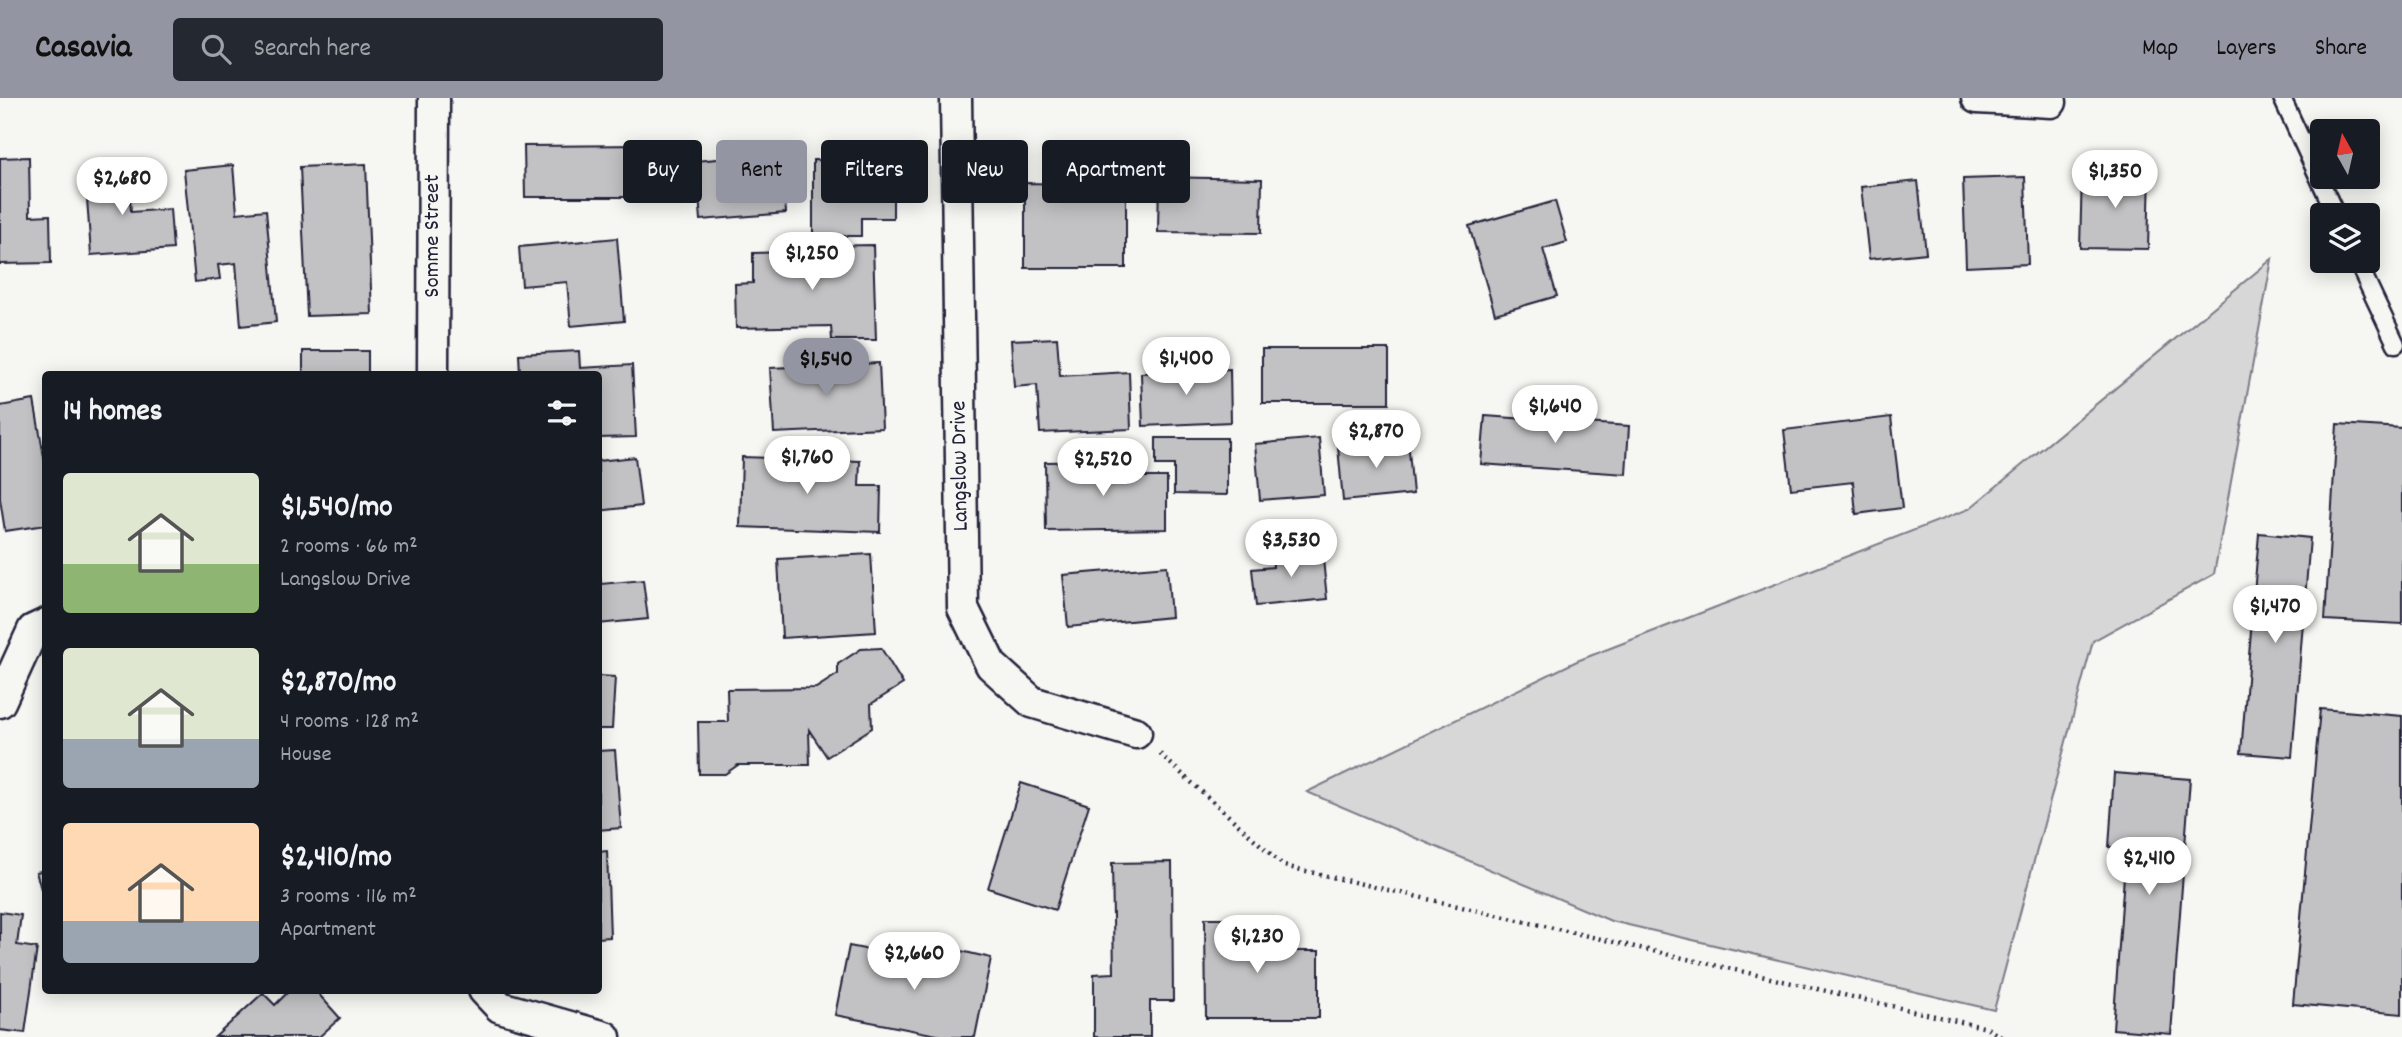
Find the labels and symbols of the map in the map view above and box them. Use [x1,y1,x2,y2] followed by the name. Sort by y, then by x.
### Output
[2310,119,2380,189] north arrow
[2058,150,2172,210] pin: $1,350
[65,158,179,217] pin: $2,680
[417,174,450,298] street label: Somme Street
[755,232,869,292] pin: $1,250
[769,338,883,398] pin: $1,540
[1129,338,1243,397] pin: $1,400
[1498,386,1612,445] pin: $1,640
[943,400,979,532] street label: Langslow Drive
[1319,410,1433,470] pin: $2,870
[750,436,864,496] pin: $1,760
[1046,438,1160,498] pin: $2,520
[1234,519,1348,579] pin: $3,530
[2218,586,2332,645] pin: $1,470
[2092,838,2206,897] pin: $2,410
[1200,916,1314,975] pin: $1,230
[857,932,971,992] pin: $2,660

